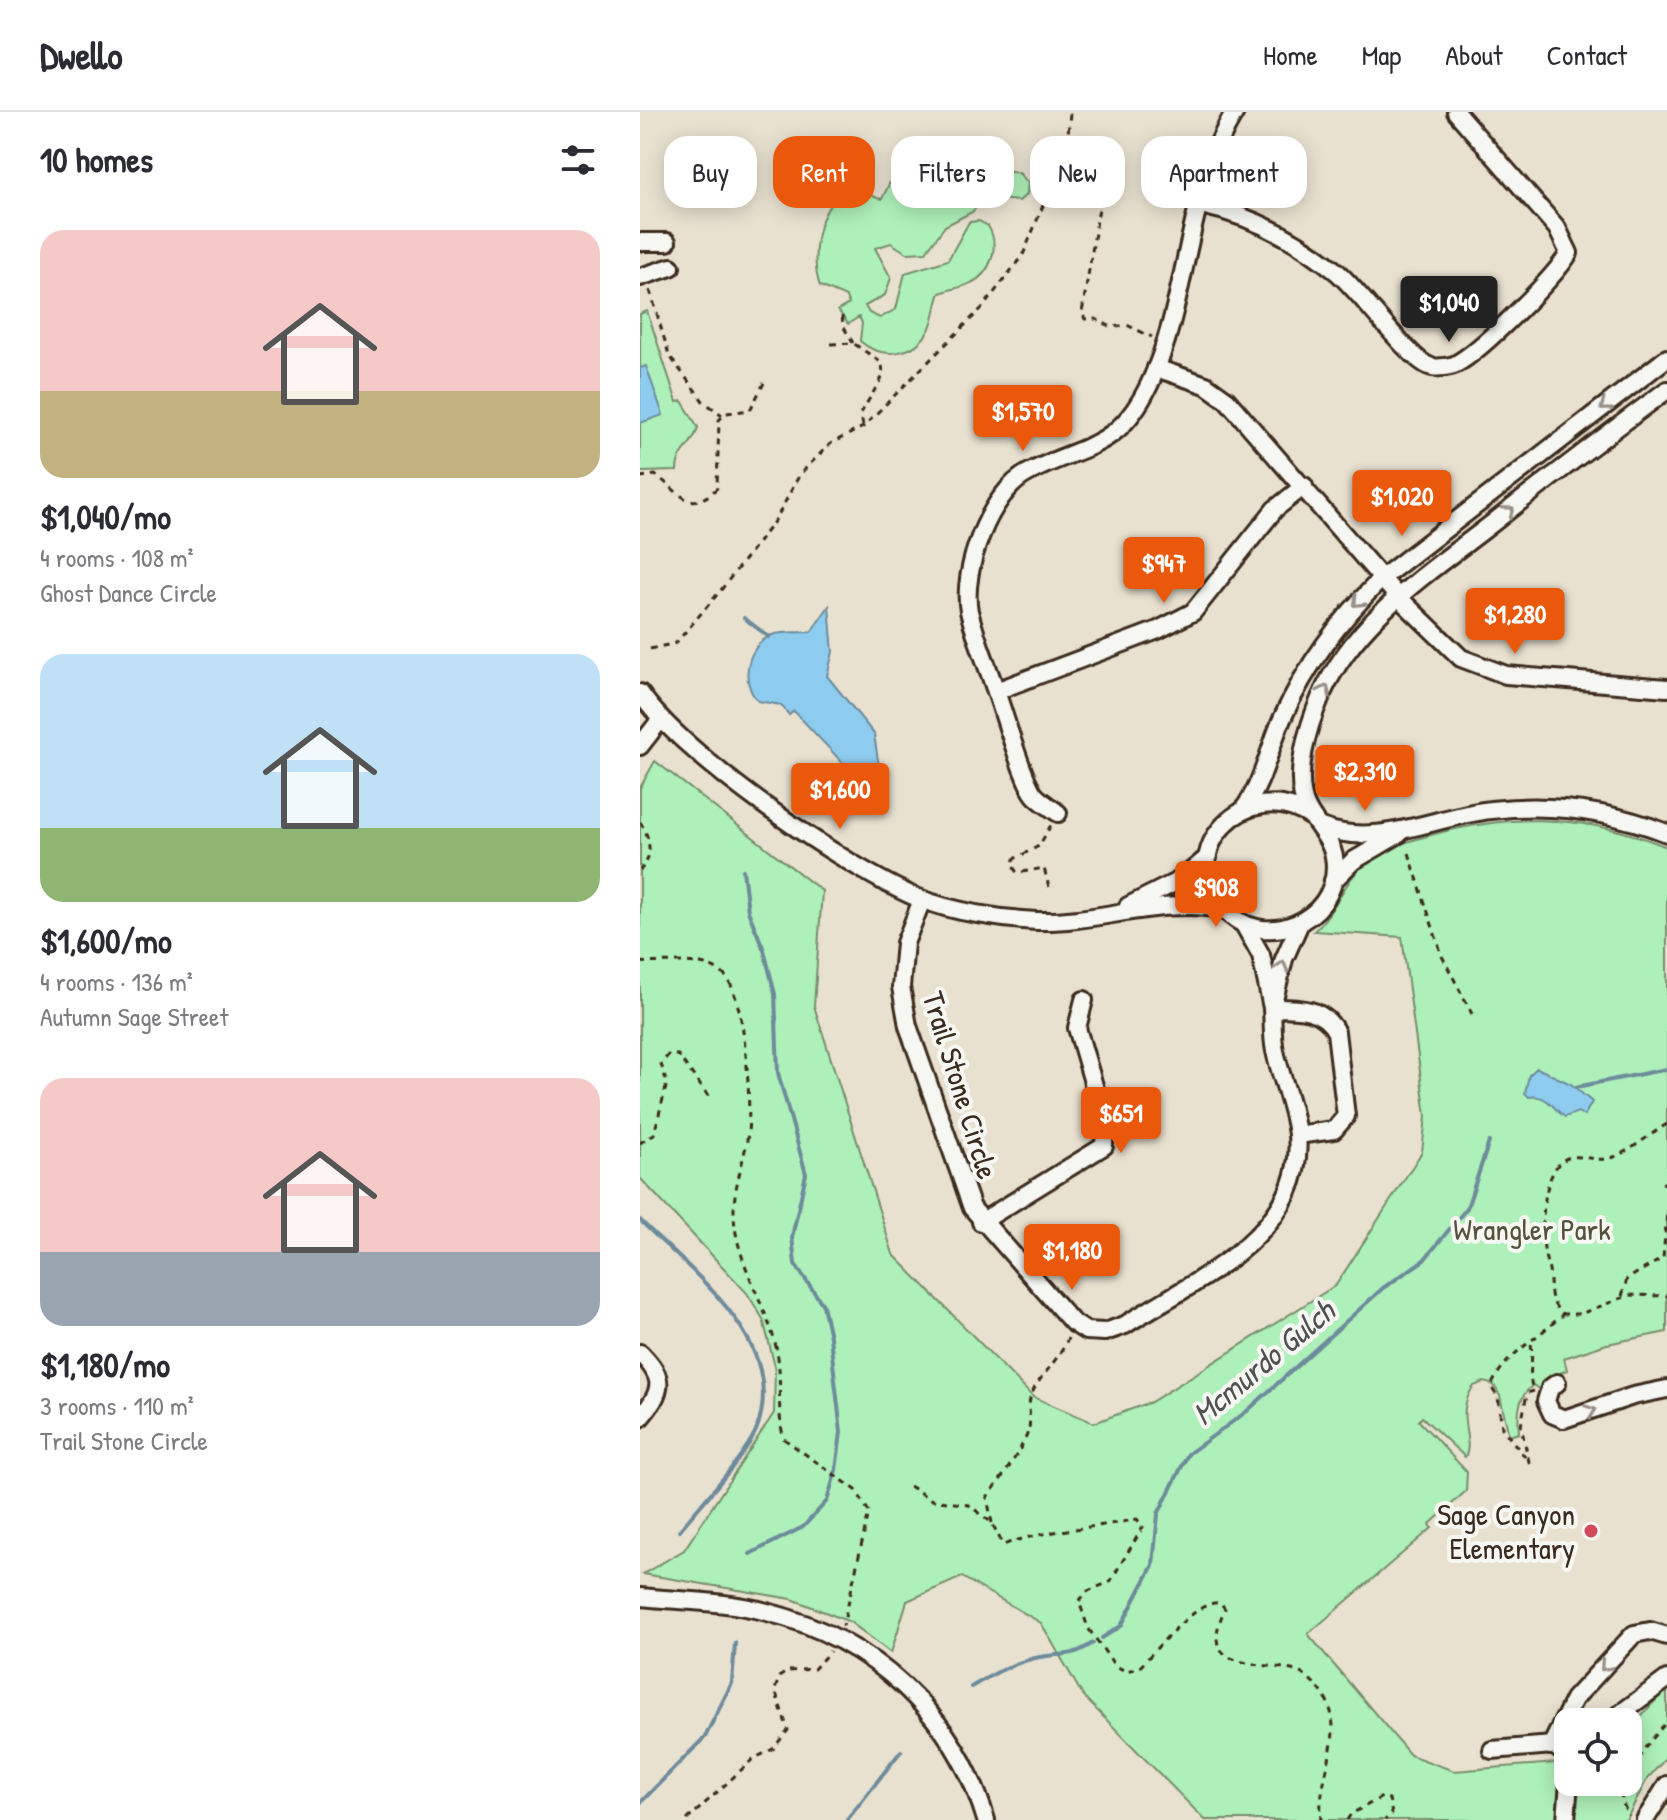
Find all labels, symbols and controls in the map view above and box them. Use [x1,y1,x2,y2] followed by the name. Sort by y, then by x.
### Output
[40,29,122,81] text: Dwello
[1263,36,1318,74] text: Home
[1362,36,1401,74] text: Map
[1445,36,1503,74] text: About
[1547,36,1627,74] text: Contact
[664,136,757,208] chip: Buy
[773,136,875,208] chip: Rent
[891,136,1014,208] chip: Filters
[1030,136,1125,208] chip: New
[1141,136,1307,208] chip: Apartment
[40,137,153,183] text: 10 homes
[556,138,600,182] icon: filters
[1384,276,1514,344] pin: $1,040
[248,282,392,426] icon: home
[1419,284,1479,319] text: $1,040
[958,385,1088,453] pin: $1,570
[991,393,1055,428] text: $1,570
[1599,396,1614,410] one-way arrow
[1337,470,1467,538] pin: $1,020
[1370,478,1434,513] text: $1,020
[40,494,171,540] text: $1,040/mo
[1500,506,1515,520] one-way arrow
[1117,537,1211,605] pin: $947
[40,540,194,575] text: 4 rooms · 108 m²
[1141,545,1187,580] text: $947
[40,575,217,610] text: Ghost Dance Circle
[1450,588,1580,656] pin: $1,280
[1353,593,1367,607] one-way arrow
[1484,596,1546,631] text: $1,280
[1315,684,1331,699] one-way arrow
[248,706,392,850] icon: home
[1300,745,1430,813] pin: $2,310
[1333,753,1397,788] text: $2,310
[775,763,905,831] pin: $1,600
[809,771,871,806] text: $1,600
[1169,861,1263,929] pin: $908
[1193,869,1239,904] text: $908
[40,918,172,964] text: $1,600/mo
[1273,960,1289,974] one-way arrow
[40,964,193,999] text: 4 rooms · 136 m²
[914,986,1008,1184] street label: Trail Stone Circle
[40,999,228,1034] text: Autumn Sage Street
[1074,1087,1168,1155] pin: $651
[1099,1095,1143,1130] text: $651
[248,1130,392,1274] icon: home
[1453,1209,1611,1249] park label: Wrangler Park
[1007,1224,1137,1292] pin: $1,180
[1042,1232,1102,1267] text: $1,180
[1183,1288,1345,1434] water label: Mcmurdo Gulch
[40,1342,170,1388] text: $1,180/mo
[40,1388,194,1423] text: 3 rooms · 110 m²
[1583,1404,1597,1421] one-way arrow
[40,1423,208,1458] text: Trail Stone Circle
[1437,1494,1575,1568] place label: Sage Canyon Elementary
[1582,1522,1600,1540] marker: Sage Canyon Elementary
[1600,1657,1614,1672] one-way arrow
[1554,1708,1642,1796] map controls
[1554,1708,1642,1796] button: locate

